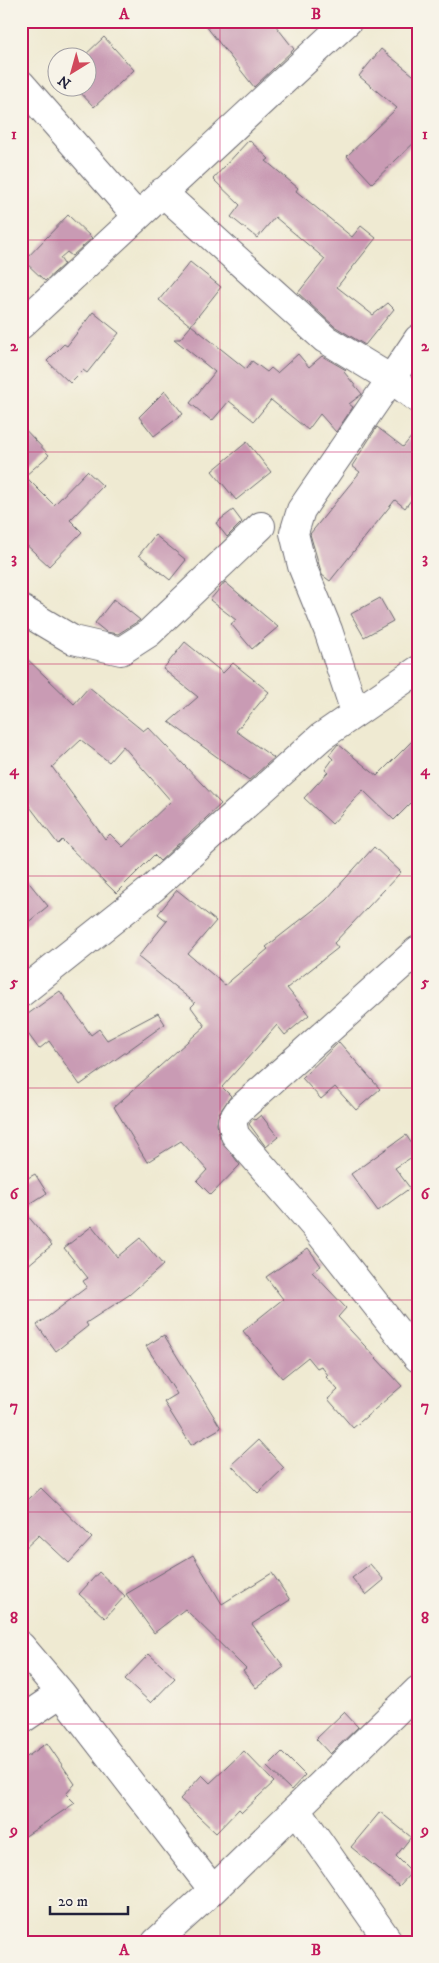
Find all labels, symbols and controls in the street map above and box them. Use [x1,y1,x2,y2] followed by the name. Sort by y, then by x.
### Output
[118,4,130,24] text: A
[311,4,321,24] text: B
[48,48,98,98] north arrow
[54,71,75,92] text: N
[11,124,17,144] text: 1
[422,124,428,144] text: 1
[10,336,19,356] text: 2
[421,336,430,356] text: 2
[11,548,17,568] text: 3
[422,548,428,568] text: 3
[8,760,19,780] text: 4
[419,760,430,780] text: 4
[9,972,18,992] text: 5
[420,972,429,992] text: 5
[10,1184,20,1204] text: 6
[421,1184,431,1204] text: 6
[10,1396,18,1416] text: 7
[421,1396,429,1416] text: 7
[10,1608,18,1628] text: 8
[421,1608,429,1628] text: 8
[9,1820,18,1840] text: 9
[420,1820,429,1840] text: 9
[50,1883,128,1915] scale bar
[58,1892,88,1911] text: 20 m
[118,1940,130,1960] text: A
[311,1940,321,1960] text: B

